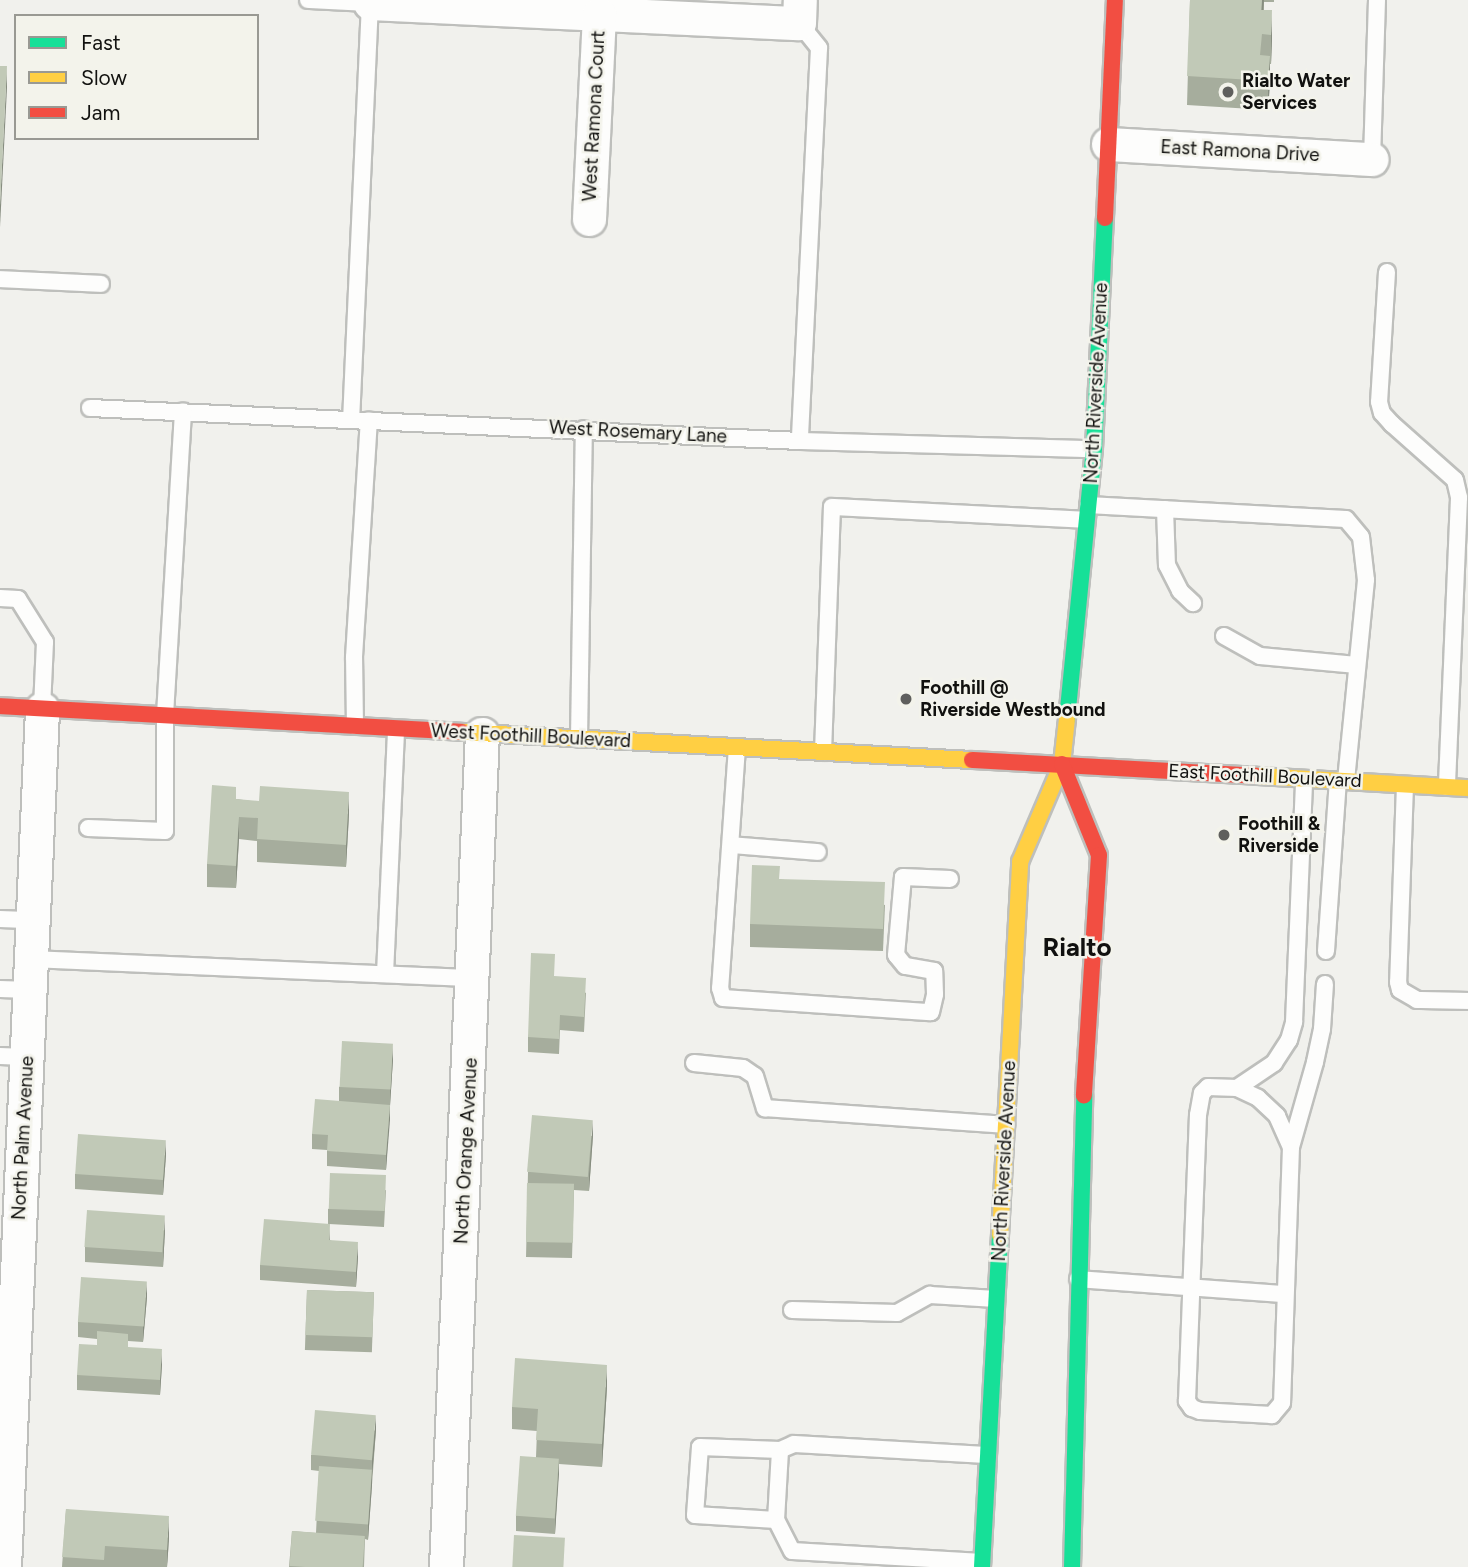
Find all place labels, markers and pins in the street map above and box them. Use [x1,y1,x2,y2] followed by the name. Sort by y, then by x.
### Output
[1242,70,1350,114] place label: Rialto Water Services
[1220,84,1236,100] marker: Rialto Water Services
[920,677,1106,721] place label: Foothill @ Riverside Westbound
[898,691,914,707] marker: Foothill @ Riverside Westbound
[1238,813,1320,857] place label: Foothill & Riverside
[1216,827,1232,843] marker: Foothill & Riverside

